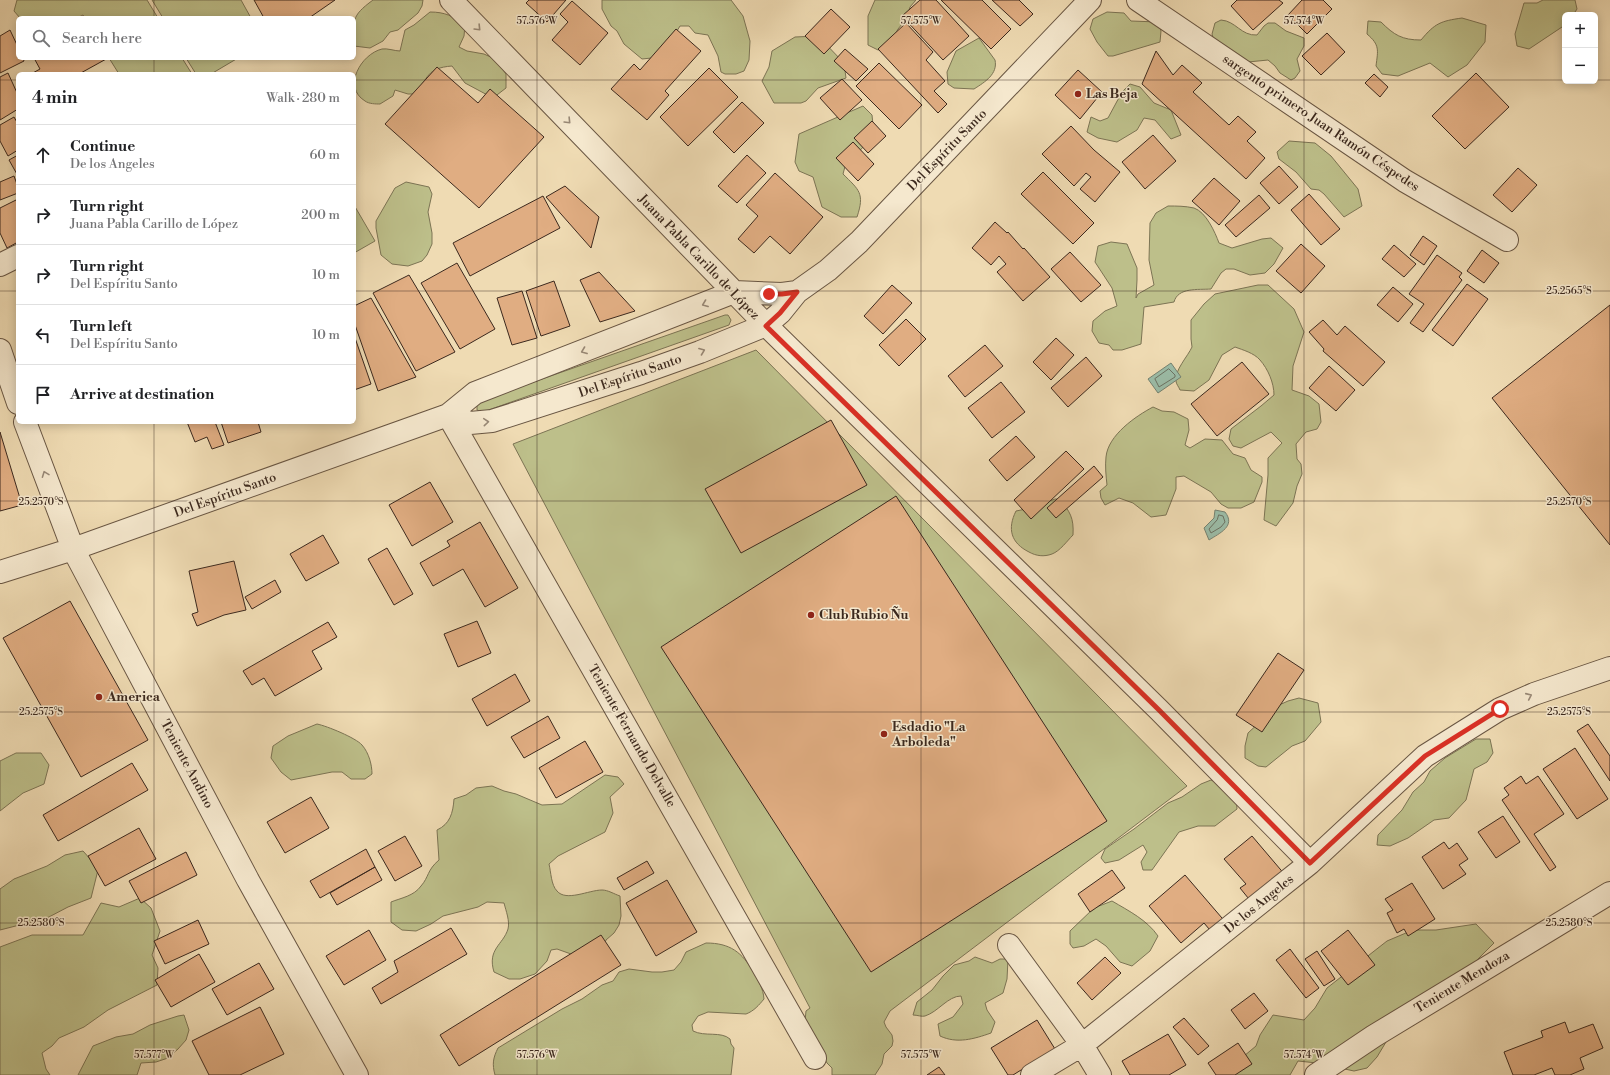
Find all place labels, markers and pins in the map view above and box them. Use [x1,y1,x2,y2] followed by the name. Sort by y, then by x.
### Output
[1086,86,1138,102] place label: Las Beja
[1073,89,1083,99] marker: Las Beja
[819,605,908,623] place label: Club Rubio Ñu
[806,610,816,620] marker: Club Rubio Ñu
[106,689,161,705] place label: America
[94,692,104,702] marker: America
[891,719,967,750] place label: Esdadio "La Arboleda"
[879,729,889,739] marker: Esdadio "La Arboleda"

